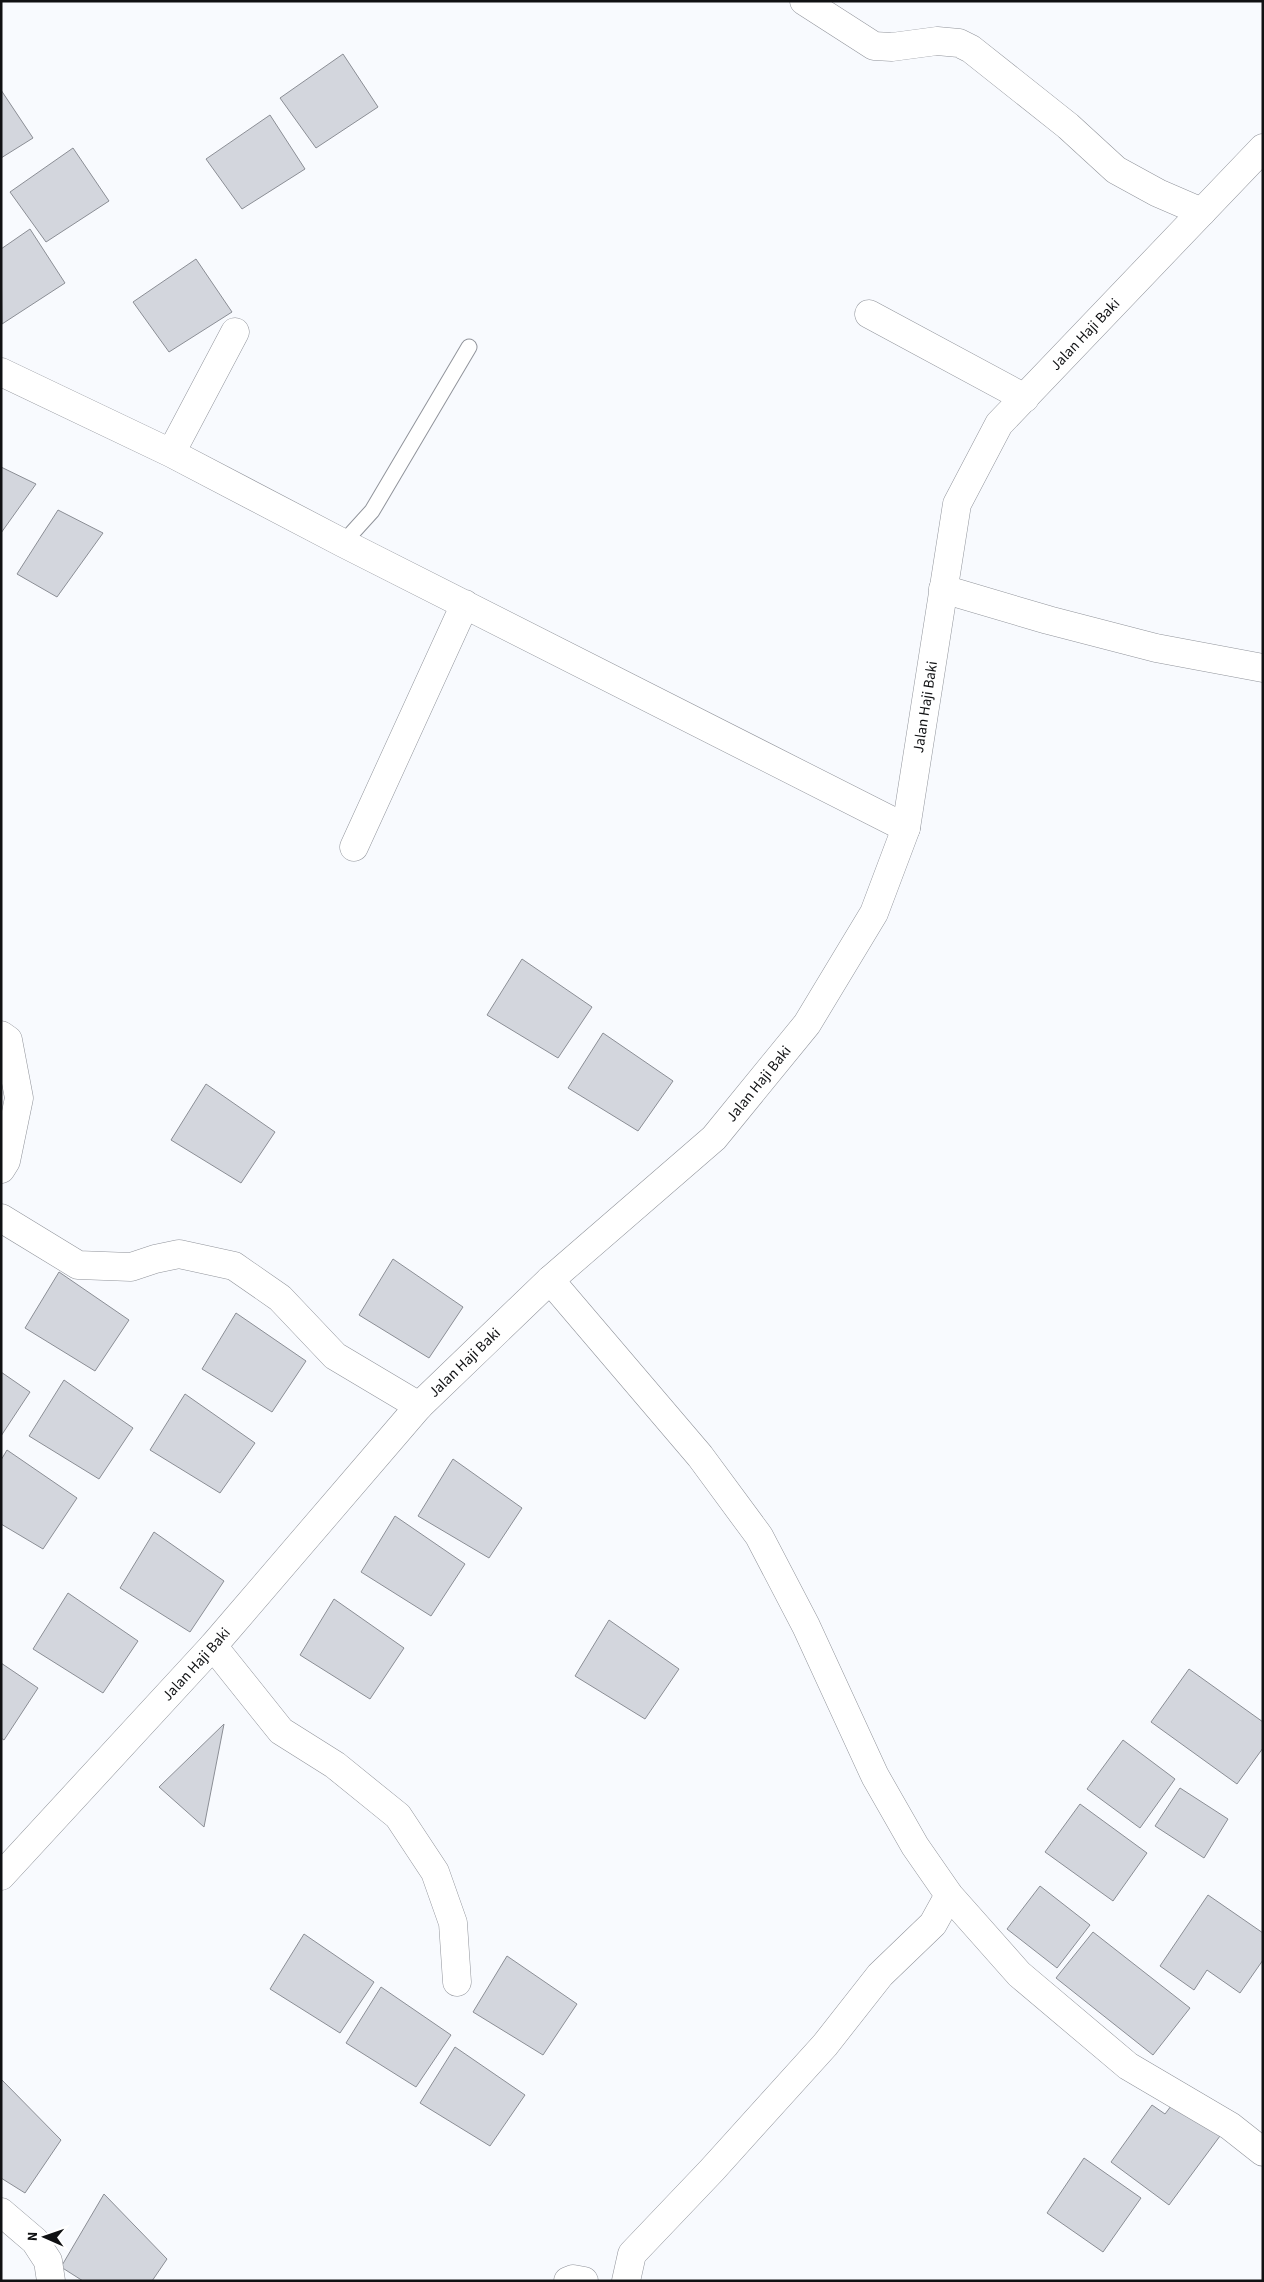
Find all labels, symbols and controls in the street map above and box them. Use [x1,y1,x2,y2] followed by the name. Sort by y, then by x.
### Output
[1046,294,1125,375] street label: Jalan Haji Baki
[908,660,943,754] street label: Jalan Haji Baki
[721,1041,796,1126] street label: Jalan Haji Baki
[424,1323,505,1402] street label: Jalan Haji Baki
[157,1623,235,1706] street label: Jalan Haji Baki
[20,2212,70,2262] north arrow
[23,2232,43,2242] text: N

